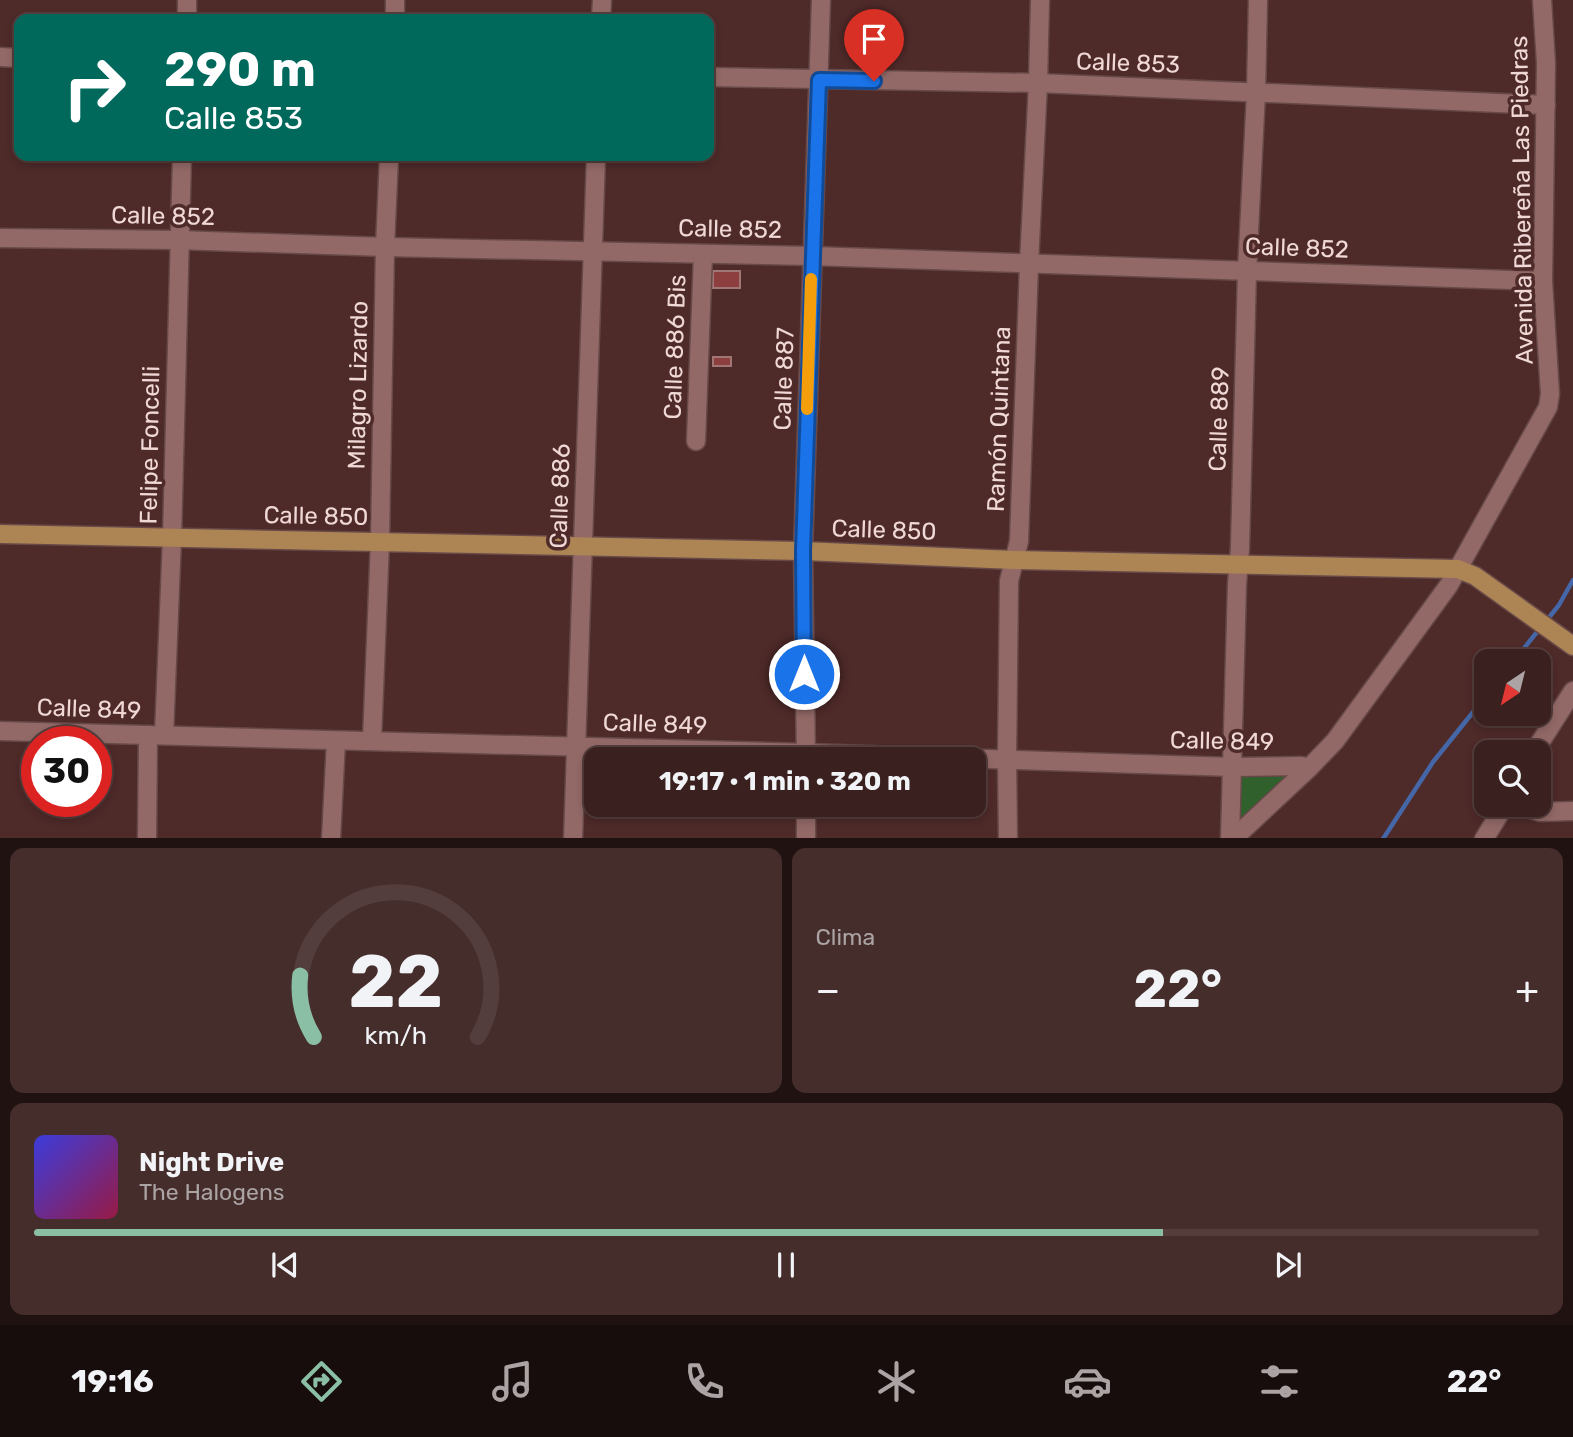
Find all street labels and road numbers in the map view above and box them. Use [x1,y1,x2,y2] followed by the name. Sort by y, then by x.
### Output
[1505,35,1539,365] street label: Avenida Ribereña Las Piedras
[1075,47,1181,79] street label: Calle 853
[111,201,215,231] street label: Calle 852
[678,214,782,244] street label: Calle 852
[1245,232,1349,264] street label: Calle 852
[658,274,692,420] street label: Calle 886 Bis
[343,301,373,469] street label: Milagro Lizardo
[982,326,1016,512] street label: Ramón Quintana
[768,327,800,431] street label: Calle 887
[135,365,165,525] street label: Felipe Foncelli
[1203,366,1235,472] street label: Calle 889
[544,443,576,549] street label: Calle 886
[263,501,369,531] street label: Calle 850
[831,514,937,546] street label: Calle 850
[36,693,142,725] street label: Calle 849
[602,708,708,740] street label: Calle 849
[1170,726,1274,756] street label: Calle 849

